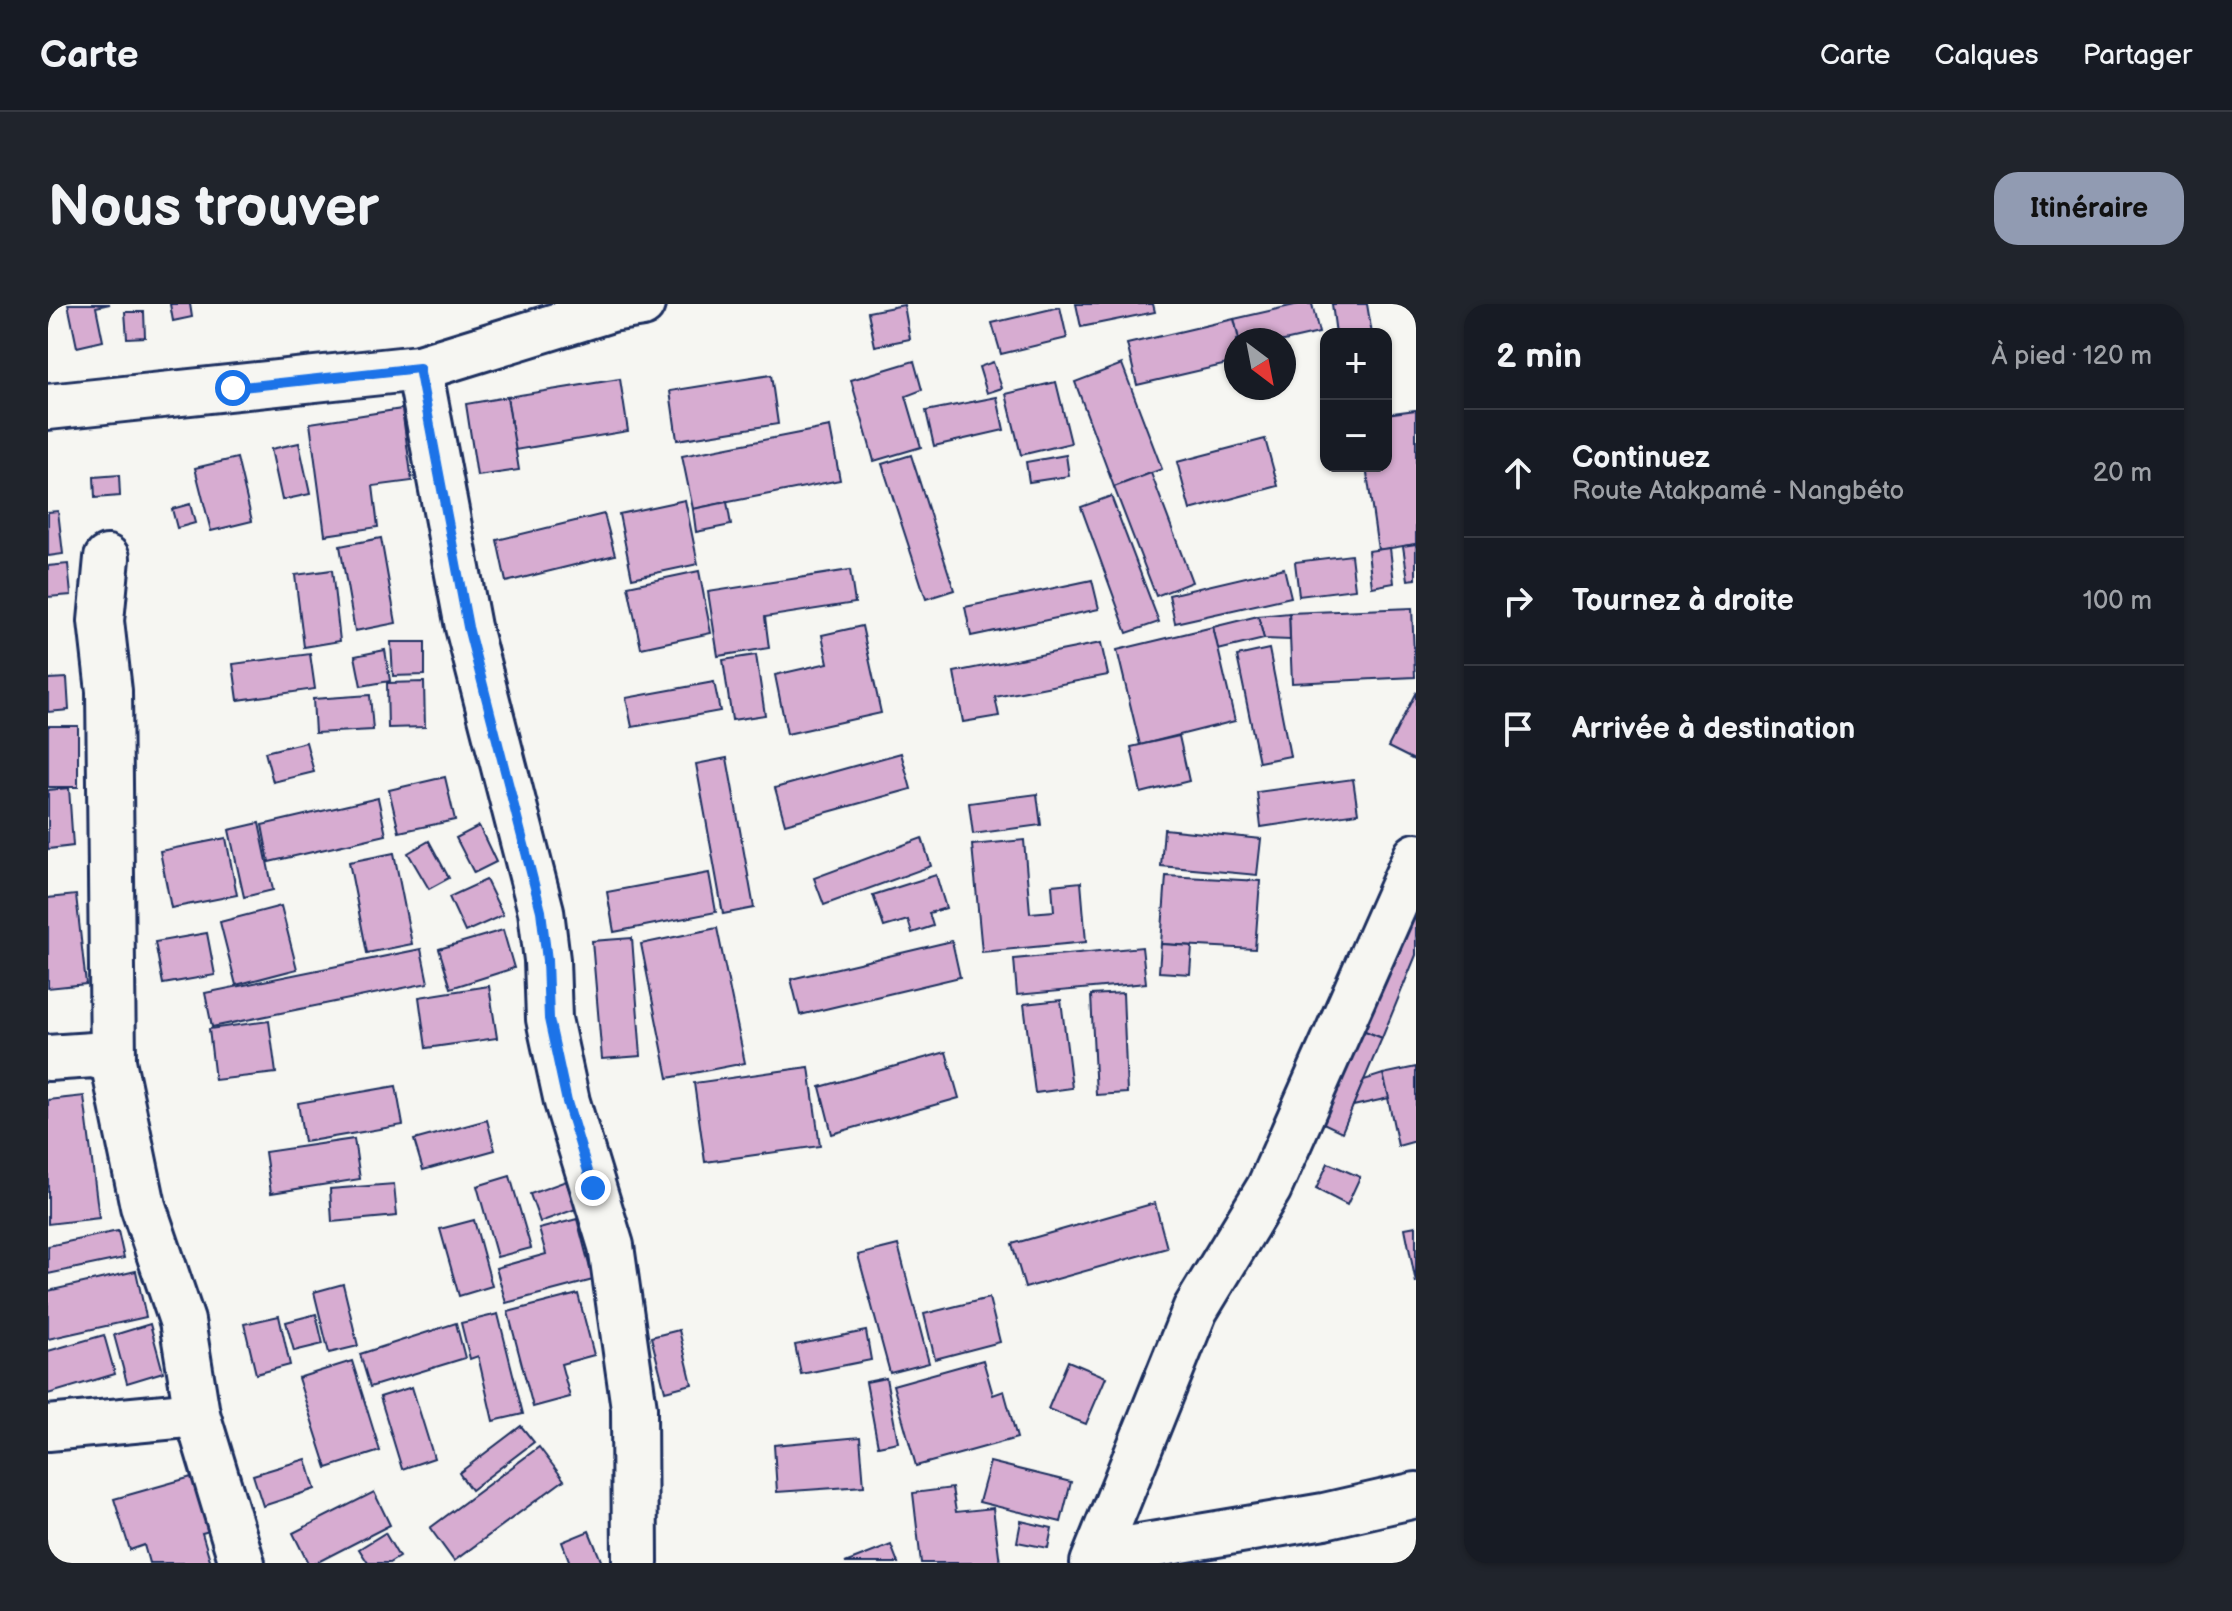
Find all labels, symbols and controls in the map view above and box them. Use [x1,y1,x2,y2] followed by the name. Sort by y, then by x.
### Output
[40,33,139,78] text: Carte
[1820,39,1890,72] text: Carte
[1934,39,2039,72] text: Calques
[2083,39,2192,72] text: Partager
[1994,172,2184,245] button: Itinéraire
[48,175,379,242] text: Nous trouver
[1224,328,1296,400] north arrow
[1320,328,1392,472] map controls
[1320,328,1392,400] button: +
[1496,336,1582,377] text: 2 min
[1991,341,2152,372] text: À pied · 120 m
[215,370,251,406] route start
[1320,400,1392,472] button: −
[1572,440,1710,476] text: Continuez
[1496,451,1540,495] icon: ahead
[2093,458,2152,489] text: 20 m
[1572,476,1904,507] text: Route Atakpamé - Nangbéto
[1496,579,1540,623] icon: right
[1572,583,1794,619] text: Tournez à droite
[2083,586,2152,617] text: 100 m
[1496,707,1540,751] icon: arrive
[1572,711,1855,747] text: Arrivée à destination
[575,1170,611,1206] route end

